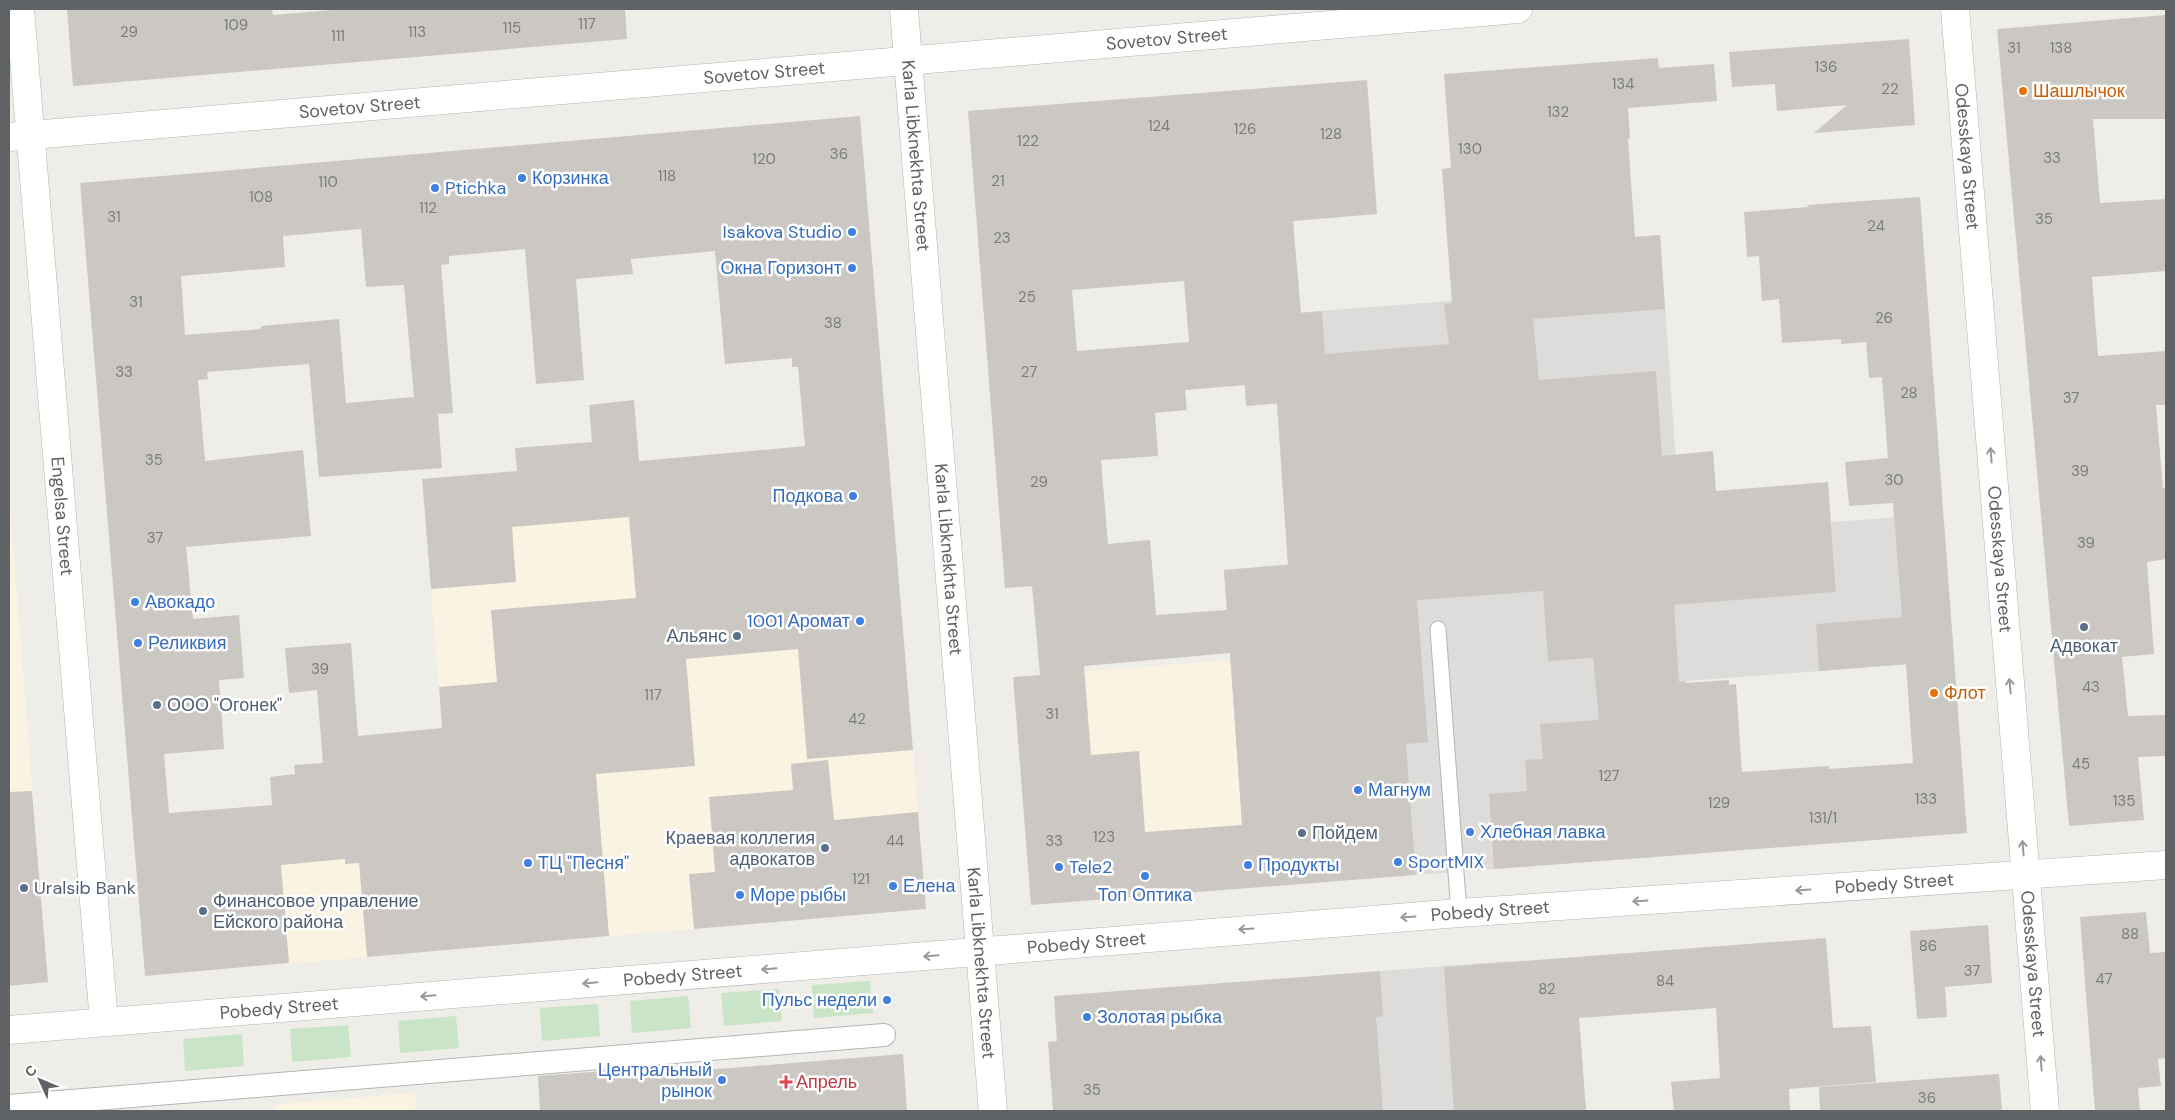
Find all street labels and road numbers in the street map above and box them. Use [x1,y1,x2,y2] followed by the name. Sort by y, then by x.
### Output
[1105,22,1229,56] street label: Sovetov Street
[702,56,826,90] street label: Sovetov Street
[896,59,935,252] street label: Karla Libknekhta Street
[1949,82,1985,231] street label: Odesskaya Street
[298,90,422,124] street label: Sovetov Street
[45,456,79,577] street label: Engelsa Street
[929,463,968,656] street label: Karla Libknekhta Street
[1982,485,2018,634] street label: Odesskaya Street
[961,866,1001,1060] street label: Karla Libknekhta Street
[1834,867,1955,899] street label: Pobedy Street
[2015,889,2051,1038] street label: Odesskaya Street
[1430,895,1551,927] street label: Pobedy Street
[1026,926,1147,960] street label: Pobedy Street
[622,959,743,992] street label: Pobedy Street
[219,991,340,1025] street label: Pobedy Street

